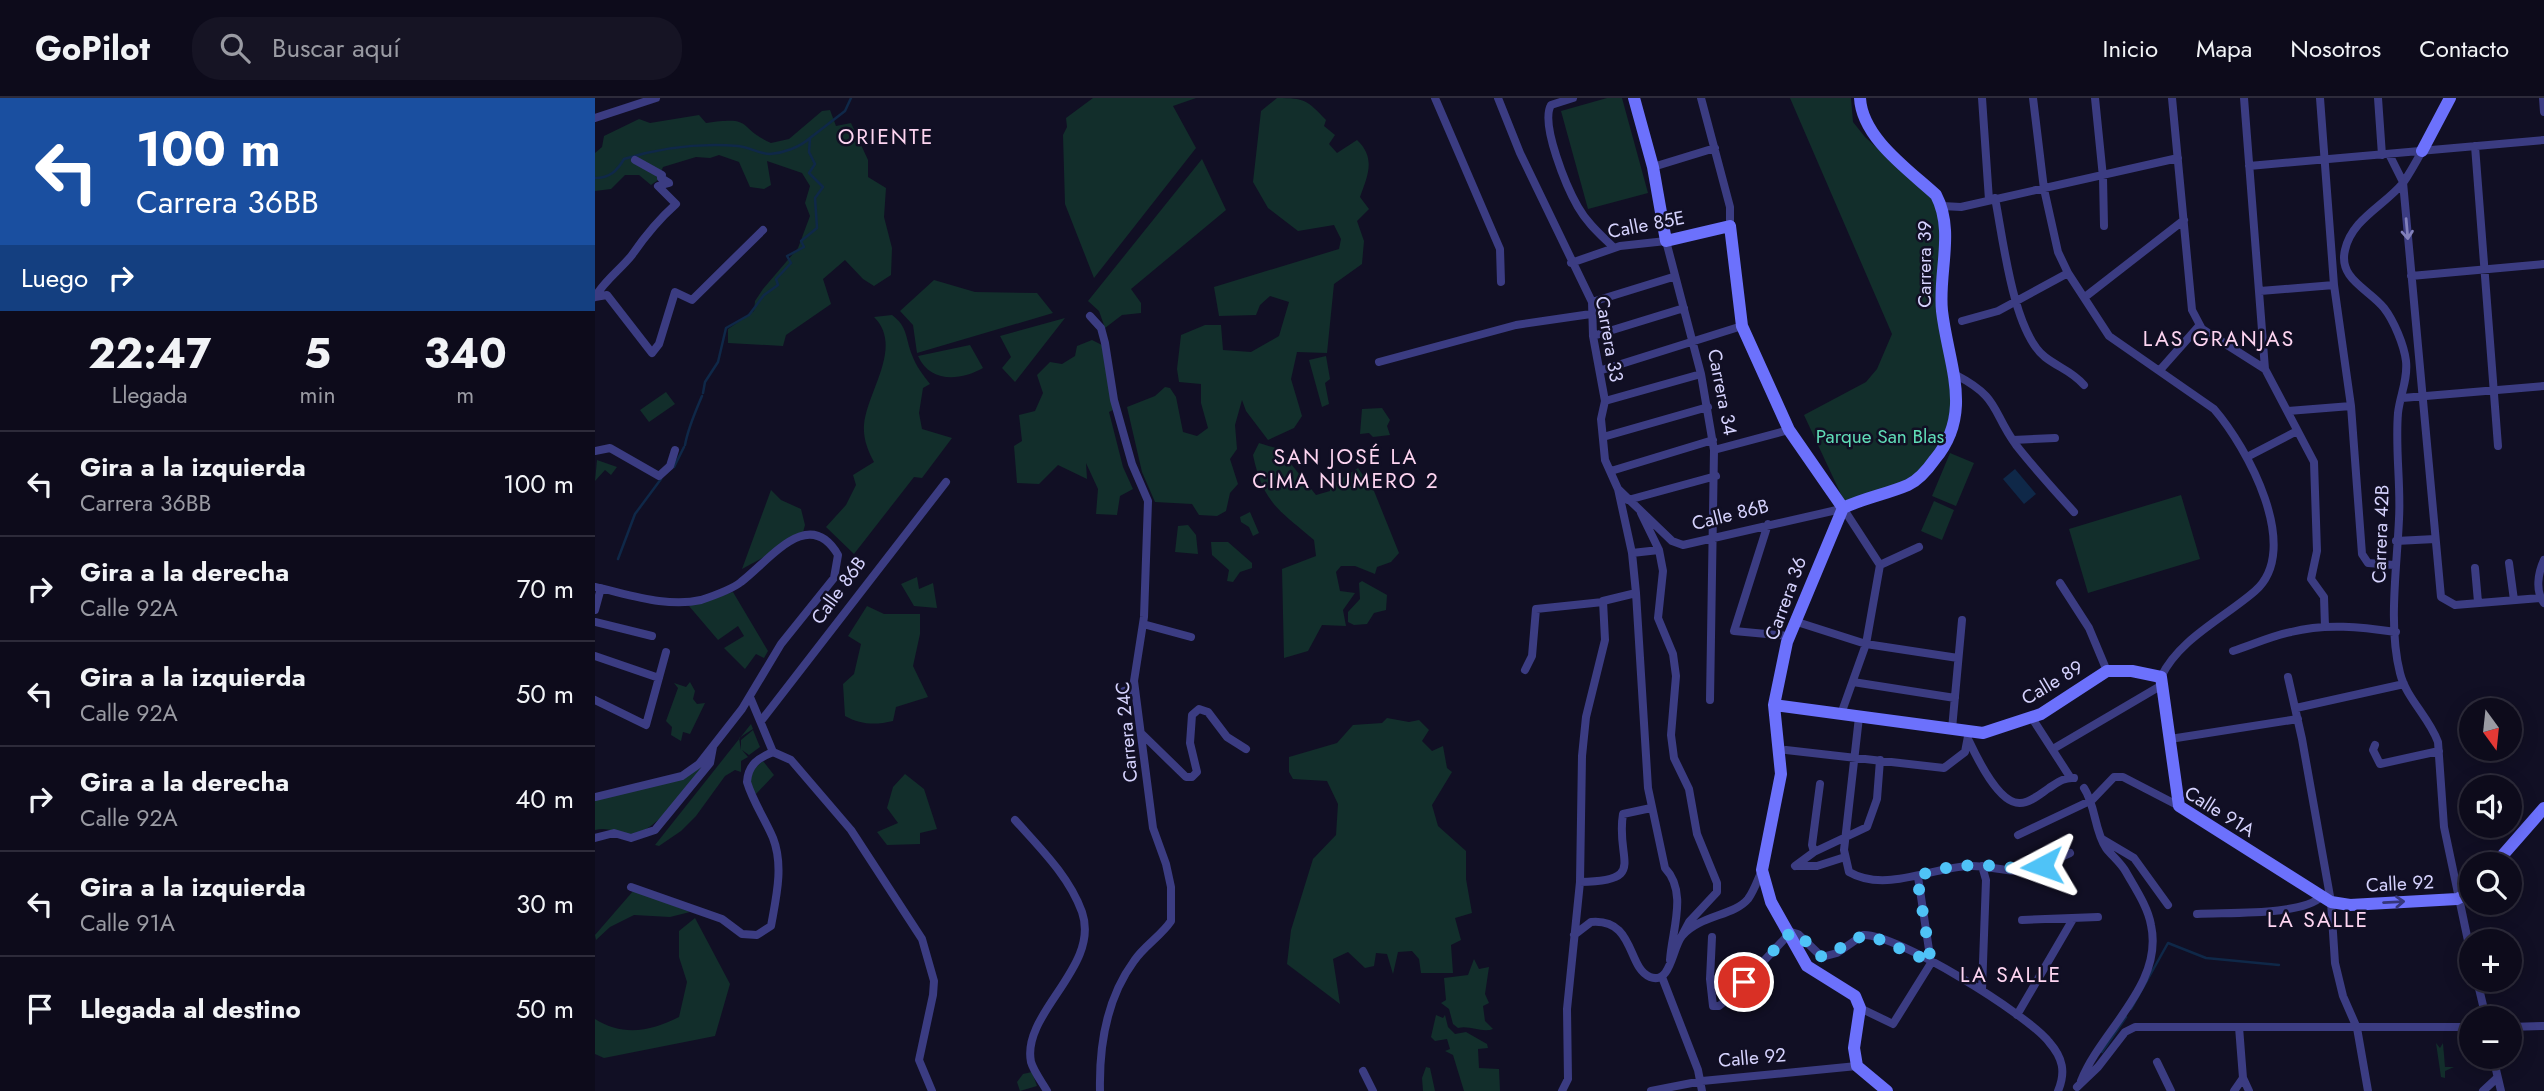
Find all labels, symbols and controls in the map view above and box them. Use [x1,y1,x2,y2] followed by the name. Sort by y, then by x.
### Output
[192,17,682,80] search box
[35,25,150,72] text: GoPilot
[216,29,254,67] icon: search
[272,29,400,67] text: Buscar aquí
[2103,31,2158,66] text: Inicio
[2196,31,2252,66] text: Mapa
[2290,31,2381,66] text: Nosotros
[2419,31,2509,66] text: Contacto
[136,114,281,184] text: 100 m
[838,122,934,152] district label: ORIENTE
[21,126,112,217] icon: left
[136,179,319,225] text: Carrera 36BB
[1605,204,1687,245] street label: Calle 85E
[2401,218,2414,240] one-way arrow
[1911,220,1938,308] street label: Carrera 39
[21,259,88,297] text: Luego
[102,259,140,297] icon: right
[1589,294,1630,384] street label: Carrera 33
[88,323,211,384] text: 22:47
[304,323,331,384] text: 5
[424,323,507,384] text: 340
[2143,324,2295,354] district label: LAS GRANJAS
[1701,347,1744,438] street label: Carrera 34
[112,378,188,412] text: Llegada
[300,378,336,412] text: min
[456,378,474,412] text: m
[1816,423,1945,450] park label: Parque San Blas
[1252,442,1440,496] district label: SAN JOSÉ LA CIMA NUMERO 2
[80,448,306,486] text: Gira a la izquierda
[21,465,59,503] icon: left
[503,465,574,503] text: 100 m
[2365,484,2396,584] street label: Carrera 42B
[80,486,211,520] text: Carrera 36BB
[1689,492,1771,537] street label: Calle 86B
[804,551,872,630] street label: Calle 86B
[80,553,289,591] text: Gira a la derecha
[1758,553,1813,644] street label: Carrera 36
[21,570,59,608] icon: right
[517,570,574,608] text: 70 m
[80,591,178,625] text: Calle 92A
[2016,653,2088,711] street label: Calle 89
[80,658,306,696] text: Gira a la izquierda
[21,675,59,713] icon: left
[516,675,574,713] text: 50 m
[1109,680,1144,783] street label: Carrera 24C
[80,696,178,730] text: Calle 92A
[2459,698,2522,761] north arrow
[2459,698,2522,1069] map controls
[80,763,289,801] text: Gira a la derecha
[2459,775,2522,838] button: sound
[2179,779,2261,844] street label: Calle 91A
[21,780,59,818] icon: right
[515,780,574,818] text: 40 m
[80,801,178,835] text: Calle 92A
[2005,829,2079,903] position arrow
[2459,852,2522,915] button: search
[80,868,306,906] text: Gira a la izquierda
[2365,868,2435,899] street label: Calle 92
[21,885,59,923] icon: left
[516,885,574,923] text: 30 m
[2382,896,2405,909] one-way arrow
[2267,905,2369,935] district label: LA SALLE
[80,906,175,940] text: Calle 91A
[2459,929,2522,992] button: +
[1714,952,1774,1012] pin
[1960,960,2062,990] district label: LA SALLE
[1725,963,1763,1001] icon: arrive
[21,990,59,1028] icon: arrive
[80,990,301,1028] text: Llegada al destino
[516,990,574,1028] text: 50 m
[2459,1006,2522,1069] button: −
[1717,1041,1787,1074] street label: Calle 92

